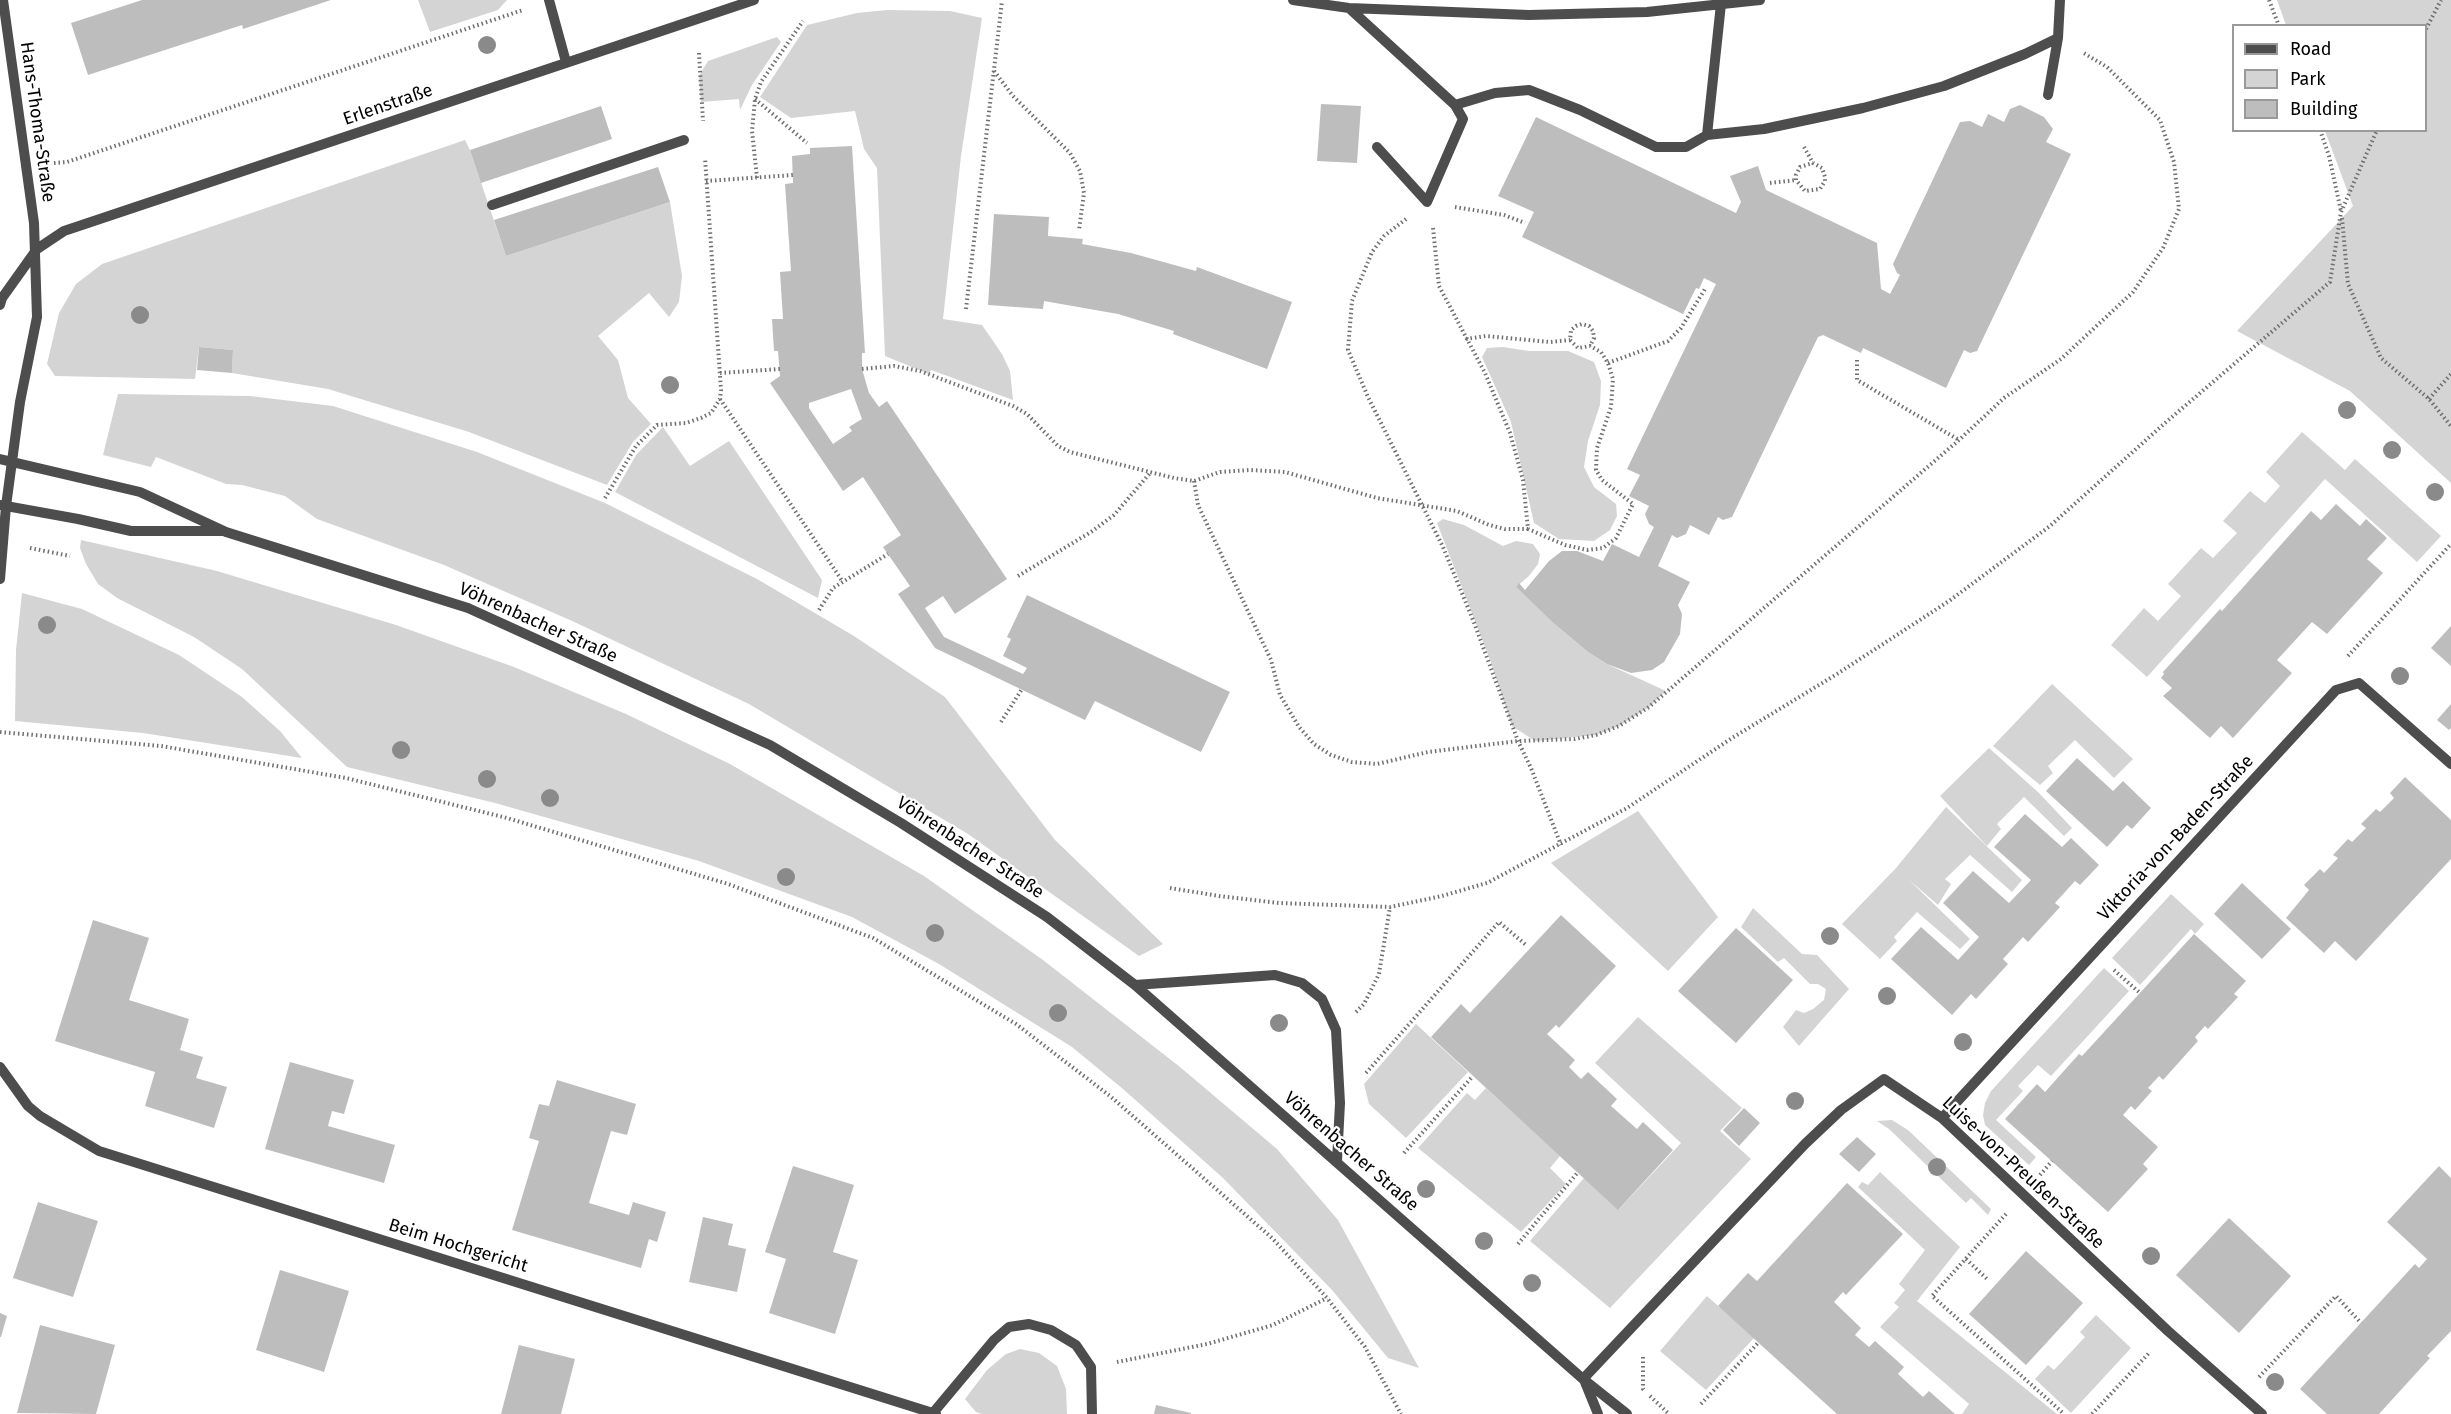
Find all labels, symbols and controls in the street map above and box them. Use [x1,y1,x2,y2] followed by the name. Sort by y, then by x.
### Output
[2232,24,2427,132] legend
[2290,38,2332,60] text: Road
[15,40,59,204] street label: Hans-Thoma-Straße
[2290,68,2325,90] text: Park
[340,80,436,130] street label: Erlenstraße
[2290,98,2357,120] text: Building
[455,578,621,668] street label: Vöhrenbacher Straße
[2094,751,2258,925] street label: Viktoria-von-Baden-Straße
[892,792,1048,904] street label: Vöhrenbacher Straße
[1279,1088,1423,1216] street label: Vöhrenbacher Straße
[1937,1092,2109,1254] street label: Luise-von-Preußen-Straße
[386,1215,530,1277] street label: Beim Hochgericht

